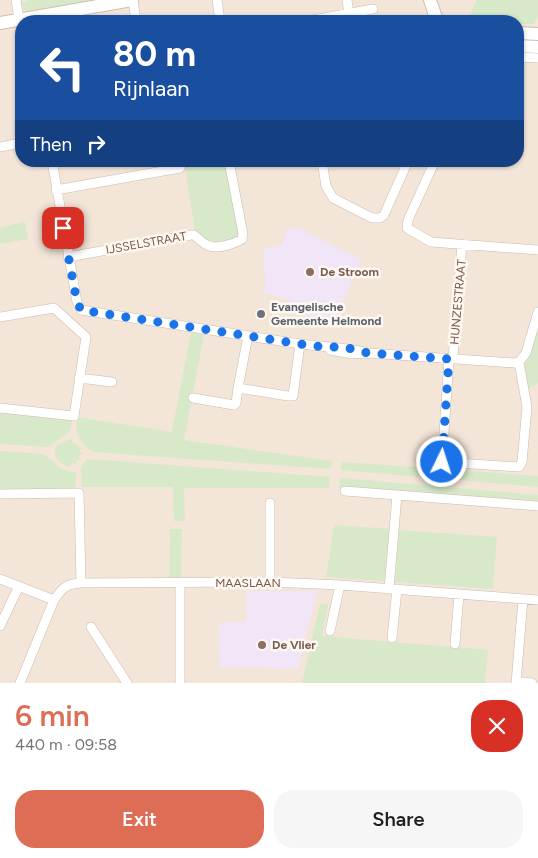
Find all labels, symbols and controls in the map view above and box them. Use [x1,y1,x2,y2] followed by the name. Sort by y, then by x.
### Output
[113,33,196,75] text: 80 m
[30,35,95,100] icon: left
[113,75,190,102] text: Rijnlaan
[82,130,110,158] icon: right
[30,133,72,156] text: Then
[42,207,84,249] pin
[49,214,77,242] icon: arrive
[105,229,188,257] street label: IJSSELSTRAAT
[447,258,469,345] street label: HUNZESTRAAT
[320,265,379,279] place label: De Stroom
[304,266,316,278] marker: De Stroom
[271,300,381,328] place label: Evangelische Gemeente Helmond
[255,308,267,320] marker: Evangelische Gemeente Helmond
[415,435,467,487] position arrow
[215,576,281,590] street label: MAASLAAN
[272,638,316,652] place label: De Vlier
[256,639,268,651] marker: De Vlier
[15,697,90,734] text: 6 min
[471,700,523,752] button: close
[15,735,117,754] text: 440 m · 09:58
[15,790,264,848] button: Exit
[274,790,523,848] button: Share

